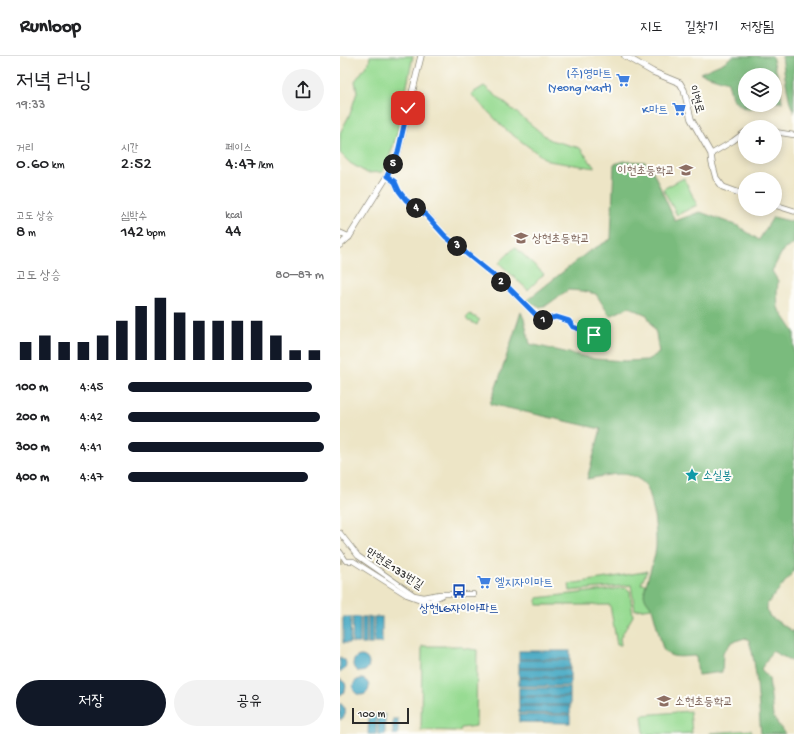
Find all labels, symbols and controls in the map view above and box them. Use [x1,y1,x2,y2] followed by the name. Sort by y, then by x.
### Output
[20,16,81,39] text: Runloop
[640,20,662,37] text: 지도
[684,20,718,37] text: 길찾기
[740,20,774,37] text: 저장됨
[548,68,612,96] place label: (주)영마트 (Yeong Mart)
[738,68,782,216] map controls
[738,68,782,112] button: layers
[282,69,324,111] button: share
[16,70,92,96] text: 저녁 러닝
[615,72,631,88] supermarket icon: (주)영마트 (Yeong Mart)
[684,84,706,115] street label: 이현로
[391,91,425,125] pin
[397,97,419,119] icon: check
[16,98,45,113] text: 19:33
[671,101,687,117] supermarket icon: K마트
[642,104,668,118] place label: K마트
[738,120,782,164] button: +
[16,143,34,155] text: 거리
[121,143,138,155] text: 시간
[225,143,252,155] text: 페이스
[383,154,403,174] pin: 5
[16,155,49,175] text: 0.60
[121,155,152,175] text: 2:52
[225,155,256,175] text: 4:47
[390,158,396,170] text: 5
[49,160,65,172] text: km
[256,160,274,172] text: /km
[678,162,694,178] school or university icon: 이현초등학교
[617,165,675,179] place label: 이현초등학교
[738,172,782,216] button: −
[406,198,426,218] pin: 4
[413,202,419,214] text: 4
[225,210,243,222] text: kcal
[16,211,54,223] text: 고도 상승
[121,211,147,223] text: 심박수
[225,222,241,242] text: 44
[16,223,25,243] text: 8
[121,223,144,243] text: 142
[25,228,36,240] text: m
[144,228,166,240] text: bpm
[513,230,529,246] school or university icon: 상현초등학교
[532,233,590,247] place label: 상현초등학교
[447,236,467,256] pin: 3
[454,240,460,252] text: 3
[275,268,324,283] text: 80–87 m
[16,269,61,284] text: 고도 상승
[491,272,511,292] pin: 2
[498,276,504,288] text: 2
[533,310,553,330] pin: 1
[541,314,545,326] text: 1
[577,318,611,352] pin
[583,324,605,346] icon: arrive
[16,380,48,395] text: 100 m
[80,380,103,395] text: 4:45
[16,410,49,425] text: 200 m
[80,410,103,425] text: 4:42
[16,440,50,455] text: 300 m
[80,440,102,455] text: 4:41
[684,467,700,483] place icon: 소실봉
[16,470,49,485] text: 400 m
[80,470,103,485] text: 4:47
[703,470,732,484] place label: 소실봉
[363,546,426,594] street label: 만현로133번길
[476,574,492,590] supermarket icon: 엘지자이마트
[495,577,553,591] place label: 엘지자이마트
[451,583,467,599] bus stop icon: 상현LG자이아파트
[419,603,499,617] place label: 상현LG자이아파트
[16,680,166,726] button: 저장
[174,680,324,726] button: 공유
[656,693,672,709] school or university icon: 소현초등학교
[675,696,733,710] place label: 소현초등학교
[352,706,409,725] scale bar
[358,709,385,721] text: 100 m

